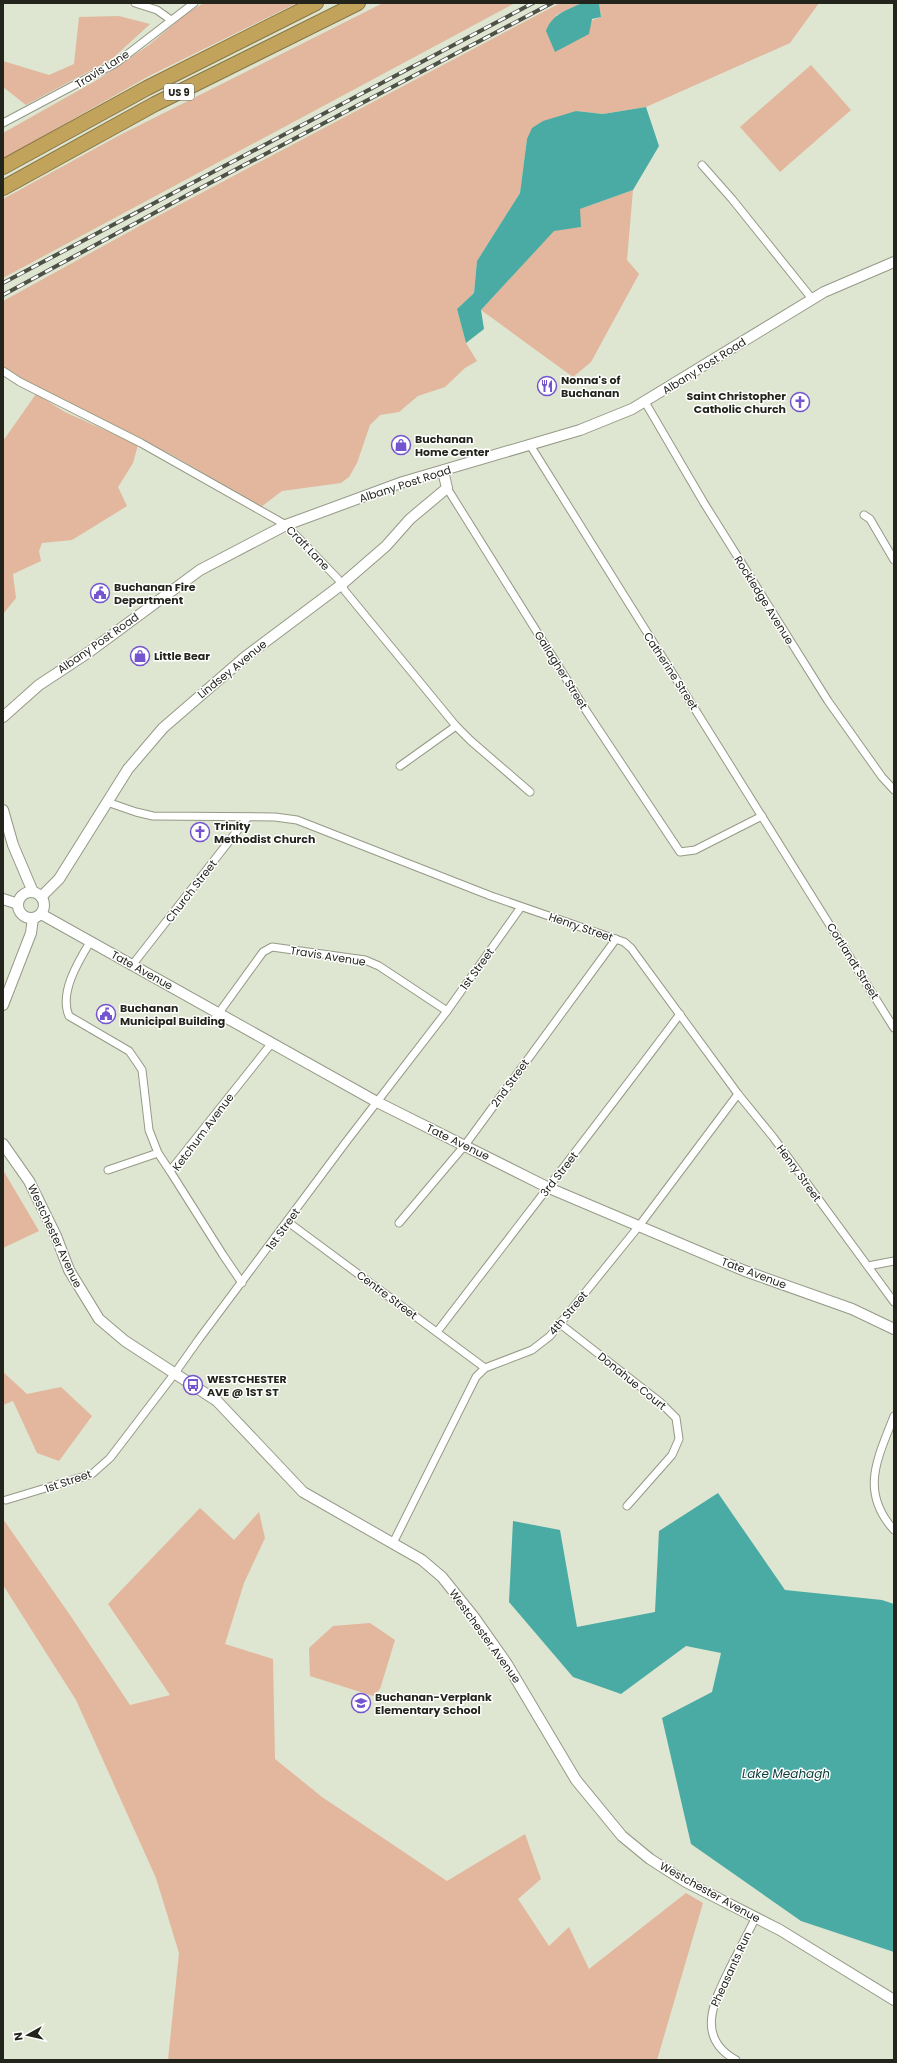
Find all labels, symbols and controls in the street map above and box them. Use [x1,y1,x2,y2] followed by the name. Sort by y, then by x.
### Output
[72,46,132,92] street label: Travis Lane
[164,84,194,100] road number: US 9
[659,334,749,398] street label: Albany Post Road
[561,372,620,401] place label: Nonna's of Buchanan
[536,375,558,397] restaurant icon: Nonna's of Buchanan
[687,388,786,417] place label: Saint Christopher Catholic Church
[789,391,811,413] church icon: Saint Christopher Catholic Church
[415,431,490,460] place label: Buchanan Home Center
[390,434,412,456] shop icon: Buchanan Home Center
[357,462,453,506] street label: Albany Post Road
[283,522,334,574] street label: Craft Lane
[730,553,798,647] street label: Rockledge Avenue
[114,579,196,608] place label: Buchanan Fire Department
[89,582,111,604] public building icon: Buchanan Fire Department
[54,609,142,677] street label: Albany Post Road
[531,628,591,712] street label: Gallagher Street
[640,629,702,713] street label: Catherine Street
[194,636,270,702] street label: Lindsey Avenue
[129,645,151,667] shop icon: Little Bear
[154,648,210,664] place label: Little Bear
[214,818,315,847] place label: Trinity Methodist Church
[189,821,211,843] church icon: Trinity Methodist Church
[161,856,221,926] street label: Church Street
[547,909,615,945] street label: Henry Street
[823,920,883,1002] street label: Cortlandt Street
[289,942,367,970] street label: Travis Avenue
[456,945,498,993] street label: 1st Street
[108,946,176,994] street label: Tate Avenue
[120,1000,225,1029] place label: Buchanan Municipal Building
[95,1003,117,1025] public building icon: Buchanan Municipal Building
[487,1056,533,1110] street label: 2nd Street
[168,1090,238,1174] street label: Ketchum Avenue
[424,1120,492,1164] street label: Tate Avenue
[773,1141,825,1205] street label: Henry Street
[536,1148,582,1200] street label: 3rd Street
[24,1182,86,1291] street label: Westchester Avenue
[262,1205,304,1253] street label: 1st Street
[719,1253,789,1293] street label: Tate Avenue
[353,1267,421,1323] street label: Centre Street
[545,1288,591,1338] street label: 4th Street
[594,1348,670,1414] street label: Donahue Court
[207,1371,287,1400] place label: WESTCHESTER AVE @ 1ST ST
[182,1374,204,1396] bus stop icon: WESTCHESTER AVE @ 1ST ST
[43,1466,93,1496] street label: 1st Street
[445,1586,525,1686] street label: Westchester Avenue
[375,1689,492,1718] place label: Buchanan-Verplank Elementary School
[350,1692,372,1714] school or university icon: Buchanan-Verplank Elementary School
[742,1765,830,1782] water label: Lake Meahagh
[657,1858,763,1926] street label: Westchester Avenue
[707,1929,755,2009] street label: Pheasants Run
[8,2015,48,2055] north arrow
[10,2031,27,2042] text: N

